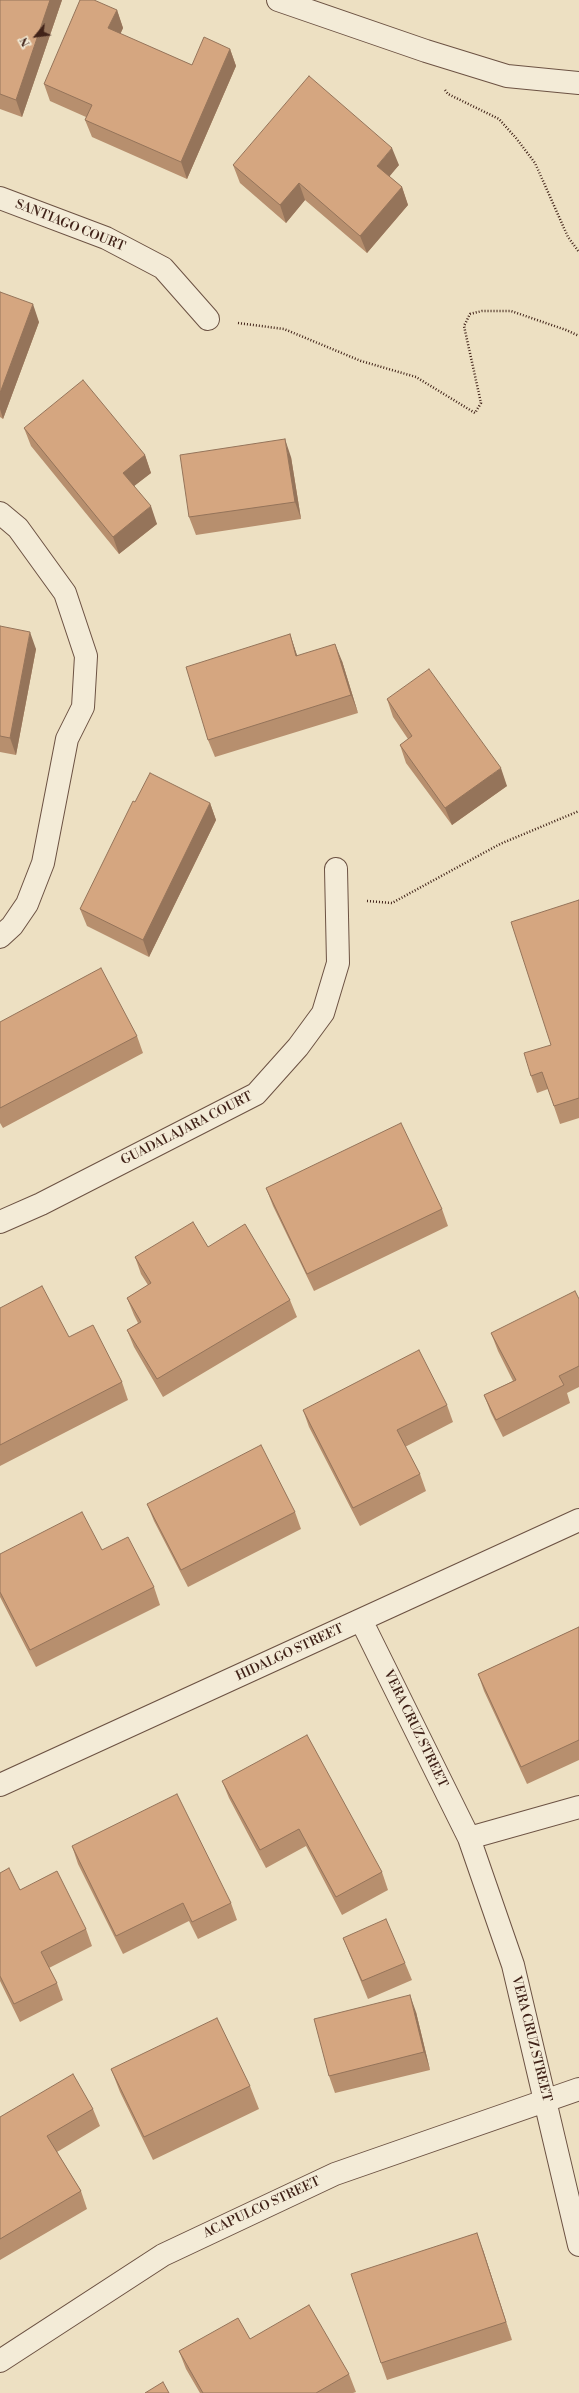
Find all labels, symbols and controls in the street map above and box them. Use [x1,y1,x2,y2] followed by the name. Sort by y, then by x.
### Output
[16,16,56,56] north arrow
[17,35,34,49] text: N
[13,197,127,255] street label: SANTIAGO COURT
[119,1089,255,1169] street label: GUADALAJARA COURT
[234,1621,346,1685] street label: HIDALGO STREET
[380,1668,450,1790] street label: VERA CRUZ STREET
[508,1974,554,2104] street label: VERA CRUZ STREET
[201,2174,323,2242] street label: ACAPULCO STREET

